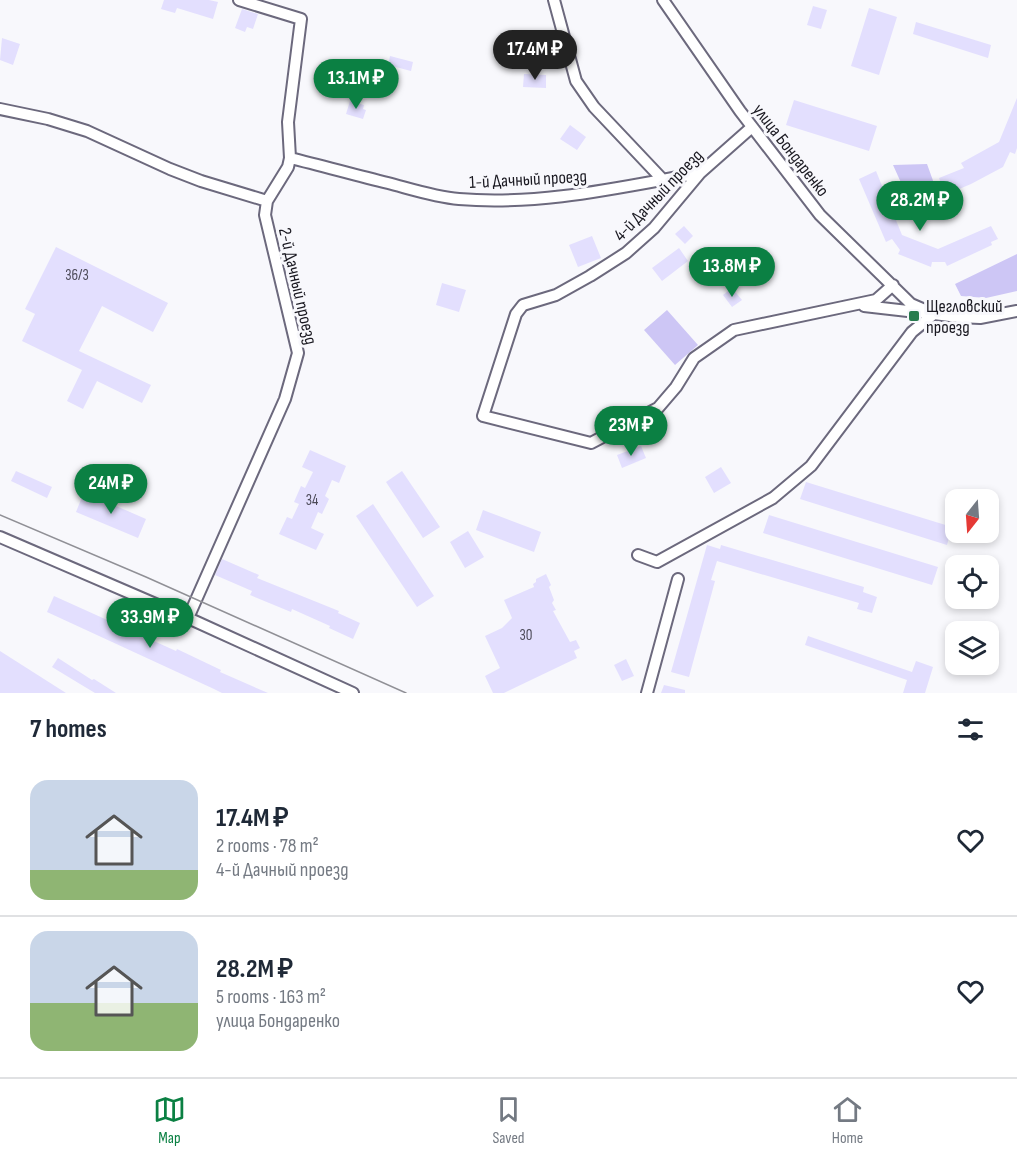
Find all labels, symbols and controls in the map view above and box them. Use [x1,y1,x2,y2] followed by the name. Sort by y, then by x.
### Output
[480,30,590,81] pin: 17.4M ₽
[507,37,563,61] text: 17.4M ₽
[301,59,411,110] pin: 13.1M ₽
[328,66,384,90] text: 13.1M ₽
[748,100,833,201] street label: улица Бондаренко
[609,145,707,246] street label: 4-й Дачный проезд
[469,166,588,193] street label: 1-й Дачный проезд
[865,181,975,232] pin: 28.2M ₽
[890,188,950,212] text: 28.2M ₽
[274,226,321,347] street label: 2-й Дачный проезд
[677,247,787,298] pin: 13.8M ₽
[703,254,761,278] text: 13.8M ₽
[65,266,89,285] house number: 36/3
[926,296,1003,338] place label: Щегловский проезд
[907,309,921,323] marker: Щегловский проезд
[589,406,673,457] pin: 23M ₽
[608,413,654,437] text: 23M ₽
[69,464,153,515] pin: 24M ₽
[88,471,134,495] text: 24M ₽
[945,489,999,543] north arrow
[945,489,999,675] map controls
[306,491,318,510] house number: 34
[945,555,999,609] button: locate
[95,598,205,649] pin: 33.9M ₽
[120,605,180,629] text: 33.9M ₽
[945,621,999,675] button: layers
[520,626,532,645] house number: 30
[954,713,987,746] icon: filters
[30,714,107,745] text: 7 homes
[216,803,289,834] text: 17.4M ₽
[78,804,150,876] icon: home
[954,824,987,857] icon: heart
[216,834,319,858] text: 2 rooms · 78 m²
[216,858,349,882] text: 4-й Дачный проезд
[216,954,293,985] text: 28.2M ₽
[78,955,150,1027] icon: home
[954,975,987,1008] icon: heart
[216,985,326,1009] text: 5 rooms · 163 m²
[216,1009,340,1033] text: улица Бондаренко
[153,1093,186,1148] tab: Map
[492,1093,525,1148] tab: Saved
[831,1093,864,1148] tab: Home

